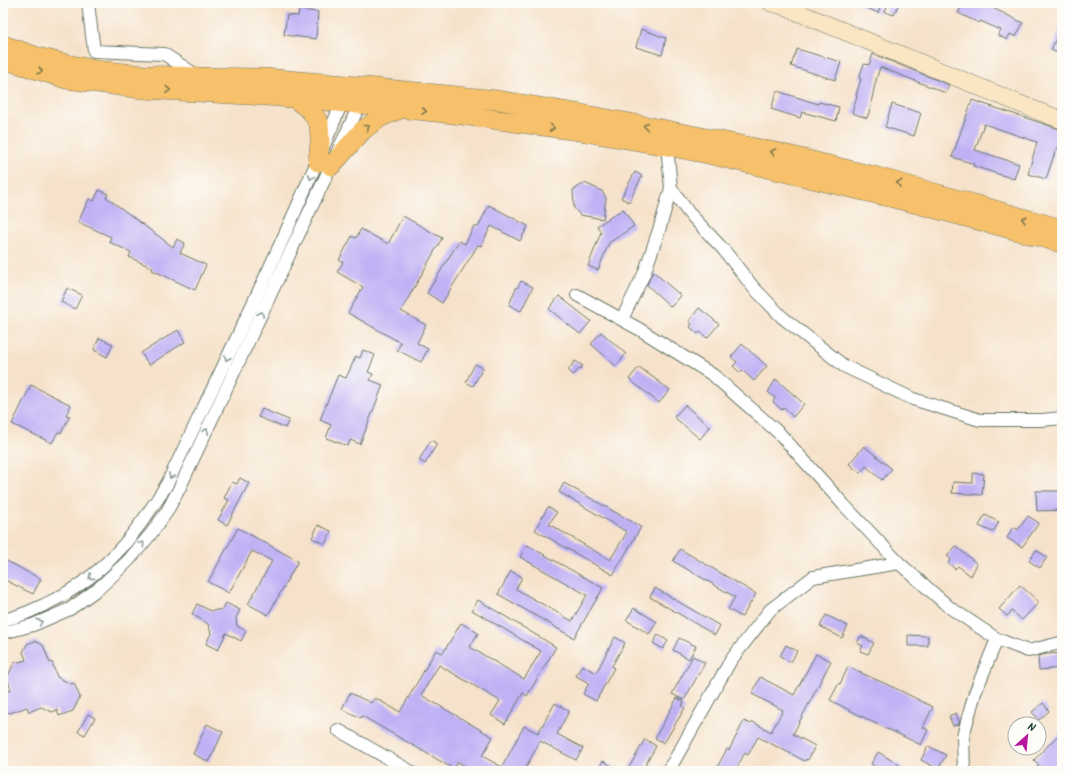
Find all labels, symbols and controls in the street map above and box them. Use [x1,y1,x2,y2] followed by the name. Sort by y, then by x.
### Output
[37,66,44,75] one-way arrow
[165,86,171,95] one-way arrow
[421,106,427,115] one-way arrow
[643,122,649,130] one-way arrow
[549,123,555,132] one-way arrow
[363,125,370,132] one-way arrow
[770,149,776,157] one-way arrow
[308,173,316,180] one-way arrow
[896,179,903,188] one-way arrow
[1021,215,1028,224] one-way arrow
[256,310,264,318] one-way arrow
[224,354,232,362] one-way arrow
[201,428,209,436] one-way arrow
[168,471,176,479] one-way arrow
[138,541,145,549] one-way arrow
[88,572,96,580] one-way arrow
[36,619,44,627] one-way arrow
[1007,716,1047,756] north arrow
[1024,718,1038,738] text: N

